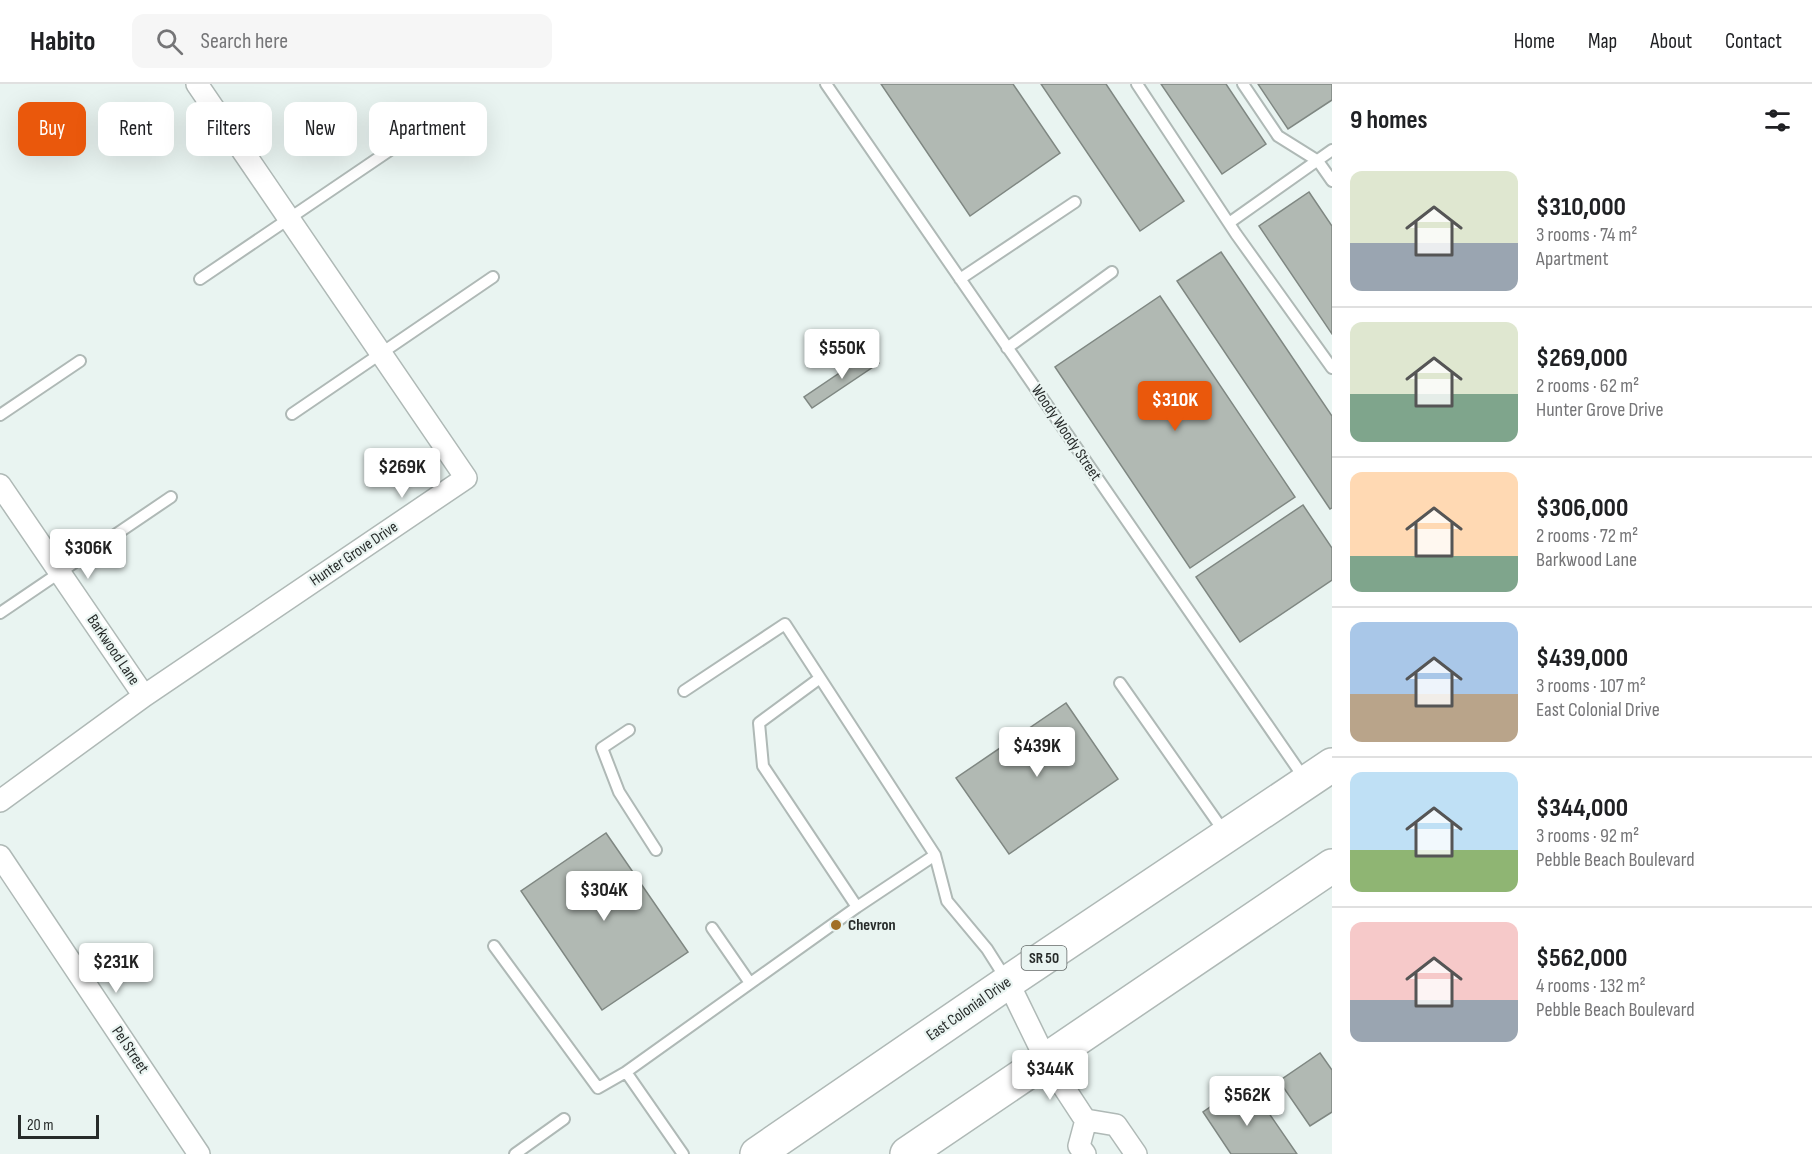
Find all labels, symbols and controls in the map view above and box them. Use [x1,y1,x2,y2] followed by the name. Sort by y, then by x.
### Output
[132,14,552,68] search box
[30,25,96,58] text: Habito
[153,25,186,58] icon: search
[201,28,288,55] text: Search here
[1514,29,1555,54] text: Home
[1588,29,1617,54] text: Map
[1650,29,1692,54] text: About
[1725,29,1782,54] text: Contact
[18,102,86,156] chip: Buy
[98,102,174,156] chip: Rent
[186,102,272,156] chip: Filters
[284,102,357,156] chip: New
[369,102,487,156] chip: Apartment
[1761,104,1794,137] icon: filters
[1350,105,1428,136] text: 9 homes
[1536,192,1626,223] text: $310,000
[1398,195,1470,267] icon: home
[1536,223,1638,247] text: 3 rooms · 74 m²
[1536,247,1609,271] text: Apartment
[800,329,884,380] pin: $550K
[818,336,866,360] text: $550K
[1536,343,1628,374] text: $269,000
[1398,346,1470,418] icon: home
[1536,374,1639,398] text: 2 rooms · 62 m²
[1133,381,1217,432] pin: $310K
[1027,382,1105,485] street label: Woody Woody Street
[1152,388,1198,412] text: $310K
[1536,398,1663,422] text: Hunter Grove Drive
[360,448,444,499] pin: $269K
[378,455,426,479] text: $269K
[1536,493,1628,524] text: $306,000
[1398,496,1470,568] icon: home
[306,518,402,590] street label: Hunter Grove Drive
[1536,524,1638,548] text: 2 rooms · 72 m²
[46,529,130,580] pin: $306K
[64,536,112,560] text: $306K
[1536,548,1637,572] text: Barkwood Lane
[83,611,143,689] street label: Barkwood Lane
[1536,643,1628,674] text: $439,000
[1398,646,1470,718] icon: home
[1536,674,1646,698] text: 3 rooms · 107 m²
[1536,698,1660,722] text: East Colonial Drive
[995,727,1079,778] pin: $439K
[1013,734,1061,758] text: $439K
[1536,793,1628,824] text: $344,000
[1398,796,1470,868] icon: home
[1536,824,1639,848] text: 3 rooms · 92 m²
[1536,848,1694,872] text: Pebble Beach Boulevard
[562,871,646,922] pin: $304K
[580,878,628,902] text: $304K
[848,916,896,935] place label: Chevron
[829,918,843,932] marker: Chevron
[74,943,158,994] pin: $231K
[1536,943,1627,974] text: $562,000
[1022,946,1066,970] road number: SR 50
[1398,946,1470,1018] icon: home
[93,950,139,974] text: $231K
[923,973,1015,1045] street label: East Colonial Drive
[1536,974,1646,998] text: 4 rooms · 132 m²
[1536,998,1694,1022] text: Pebble Beach Boulevard
[107,1023,153,1077] street label: Pel Street
[1008,1050,1092,1101] pin: $344K
[1026,1057,1074,1081] text: $344K
[1205,1076,1289,1127] pin: $562K
[1223,1083,1271,1107] text: $562K
[18,1112,99,1140] scale bar
[27,1116,54,1135] text: 20 m

